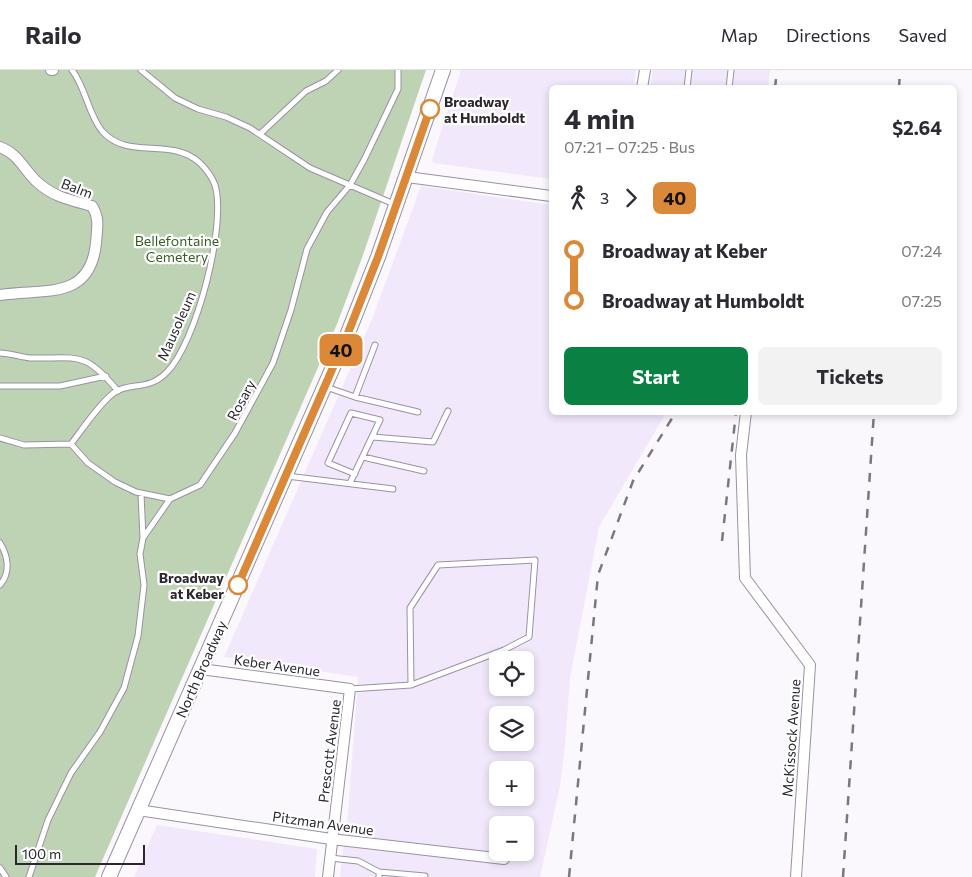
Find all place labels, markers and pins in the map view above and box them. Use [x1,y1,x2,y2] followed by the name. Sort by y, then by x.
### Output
[444,93,525,126] place label: Broadway at Humboldt
[420,99,440,119] marker: Broadway at Humboldt
[159,569,224,602] place label: Broadway at Keber
[228,575,248,595] marker: Broadway at Keber

